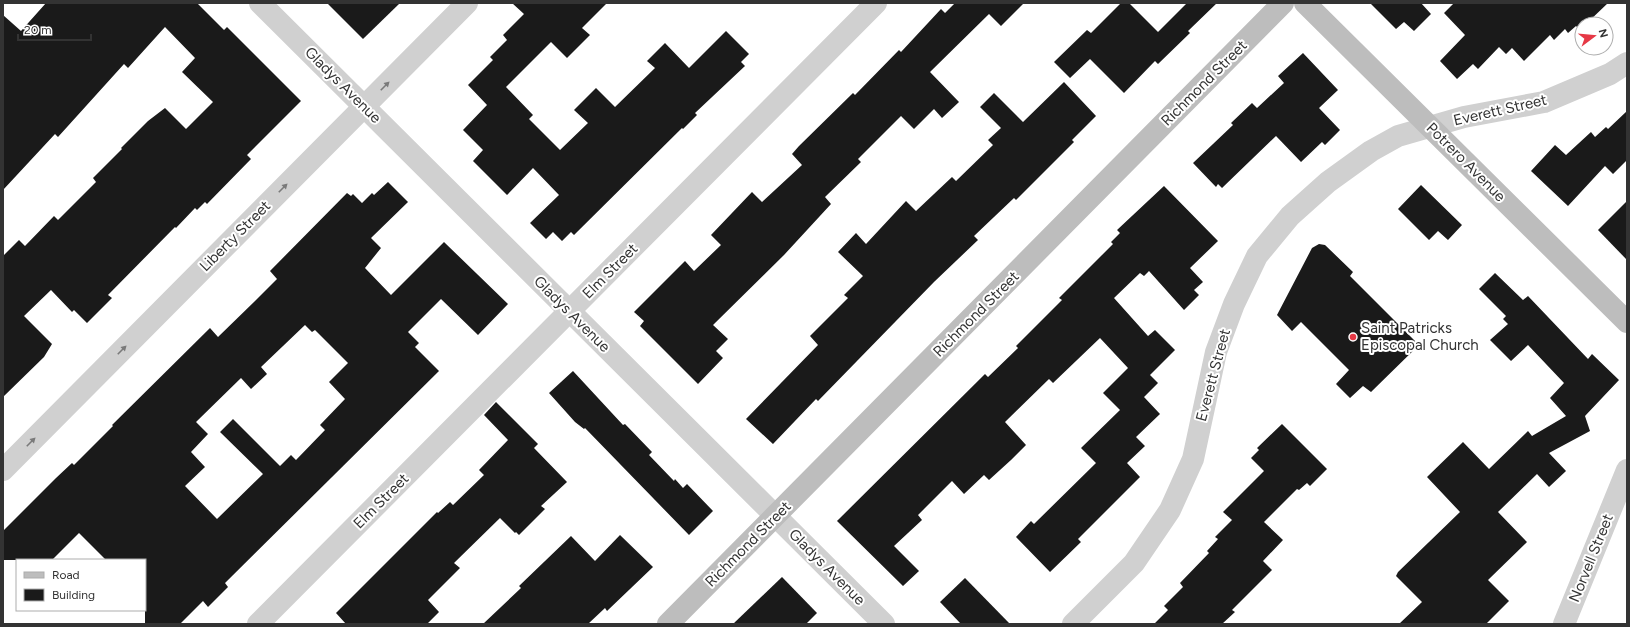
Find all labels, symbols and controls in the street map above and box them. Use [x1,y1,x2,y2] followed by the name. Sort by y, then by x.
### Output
[18,16,91,42] scale bar
[1574,16,1614,56] north arrow
[24,23,52,37] text: 20 m
[1596,27,1611,39] text: N
[1157,36,1251,130] street label: Richmond Street
[301,43,385,127] street label: Gladys Avenue
[380,81,389,91] one-way arrow
[1452,90,1549,129] street label: Everett Street
[1423,119,1509,205] street label: Potrero Avenue
[278,183,288,193] one-way arrow
[196,197,274,275] street label: Liberty Street
[579,239,642,302] street label: Elm Street
[929,267,1023,361] street label: Richmond Street
[530,272,614,356] street label: Gladys Avenue
[1361,319,1479,354] place label: Saint Patricks Episcopal Church
[1192,326,1234,423] street label: Everett Street
[1348,332,1358,342] marker: Saint Patricks Episcopal Church
[117,345,127,355] one-way arrow
[26,437,35,447] one-way arrow
[350,469,413,532] street label: Elm Street
[701,497,795,591] street label: Richmond Street
[1565,511,1617,605] street label: Norvell Street
[785,525,869,609] street label: Gladys Avenue
[16,559,146,611] legend
[52,568,80,582] text: Road
[52,588,95,602] text: Building

